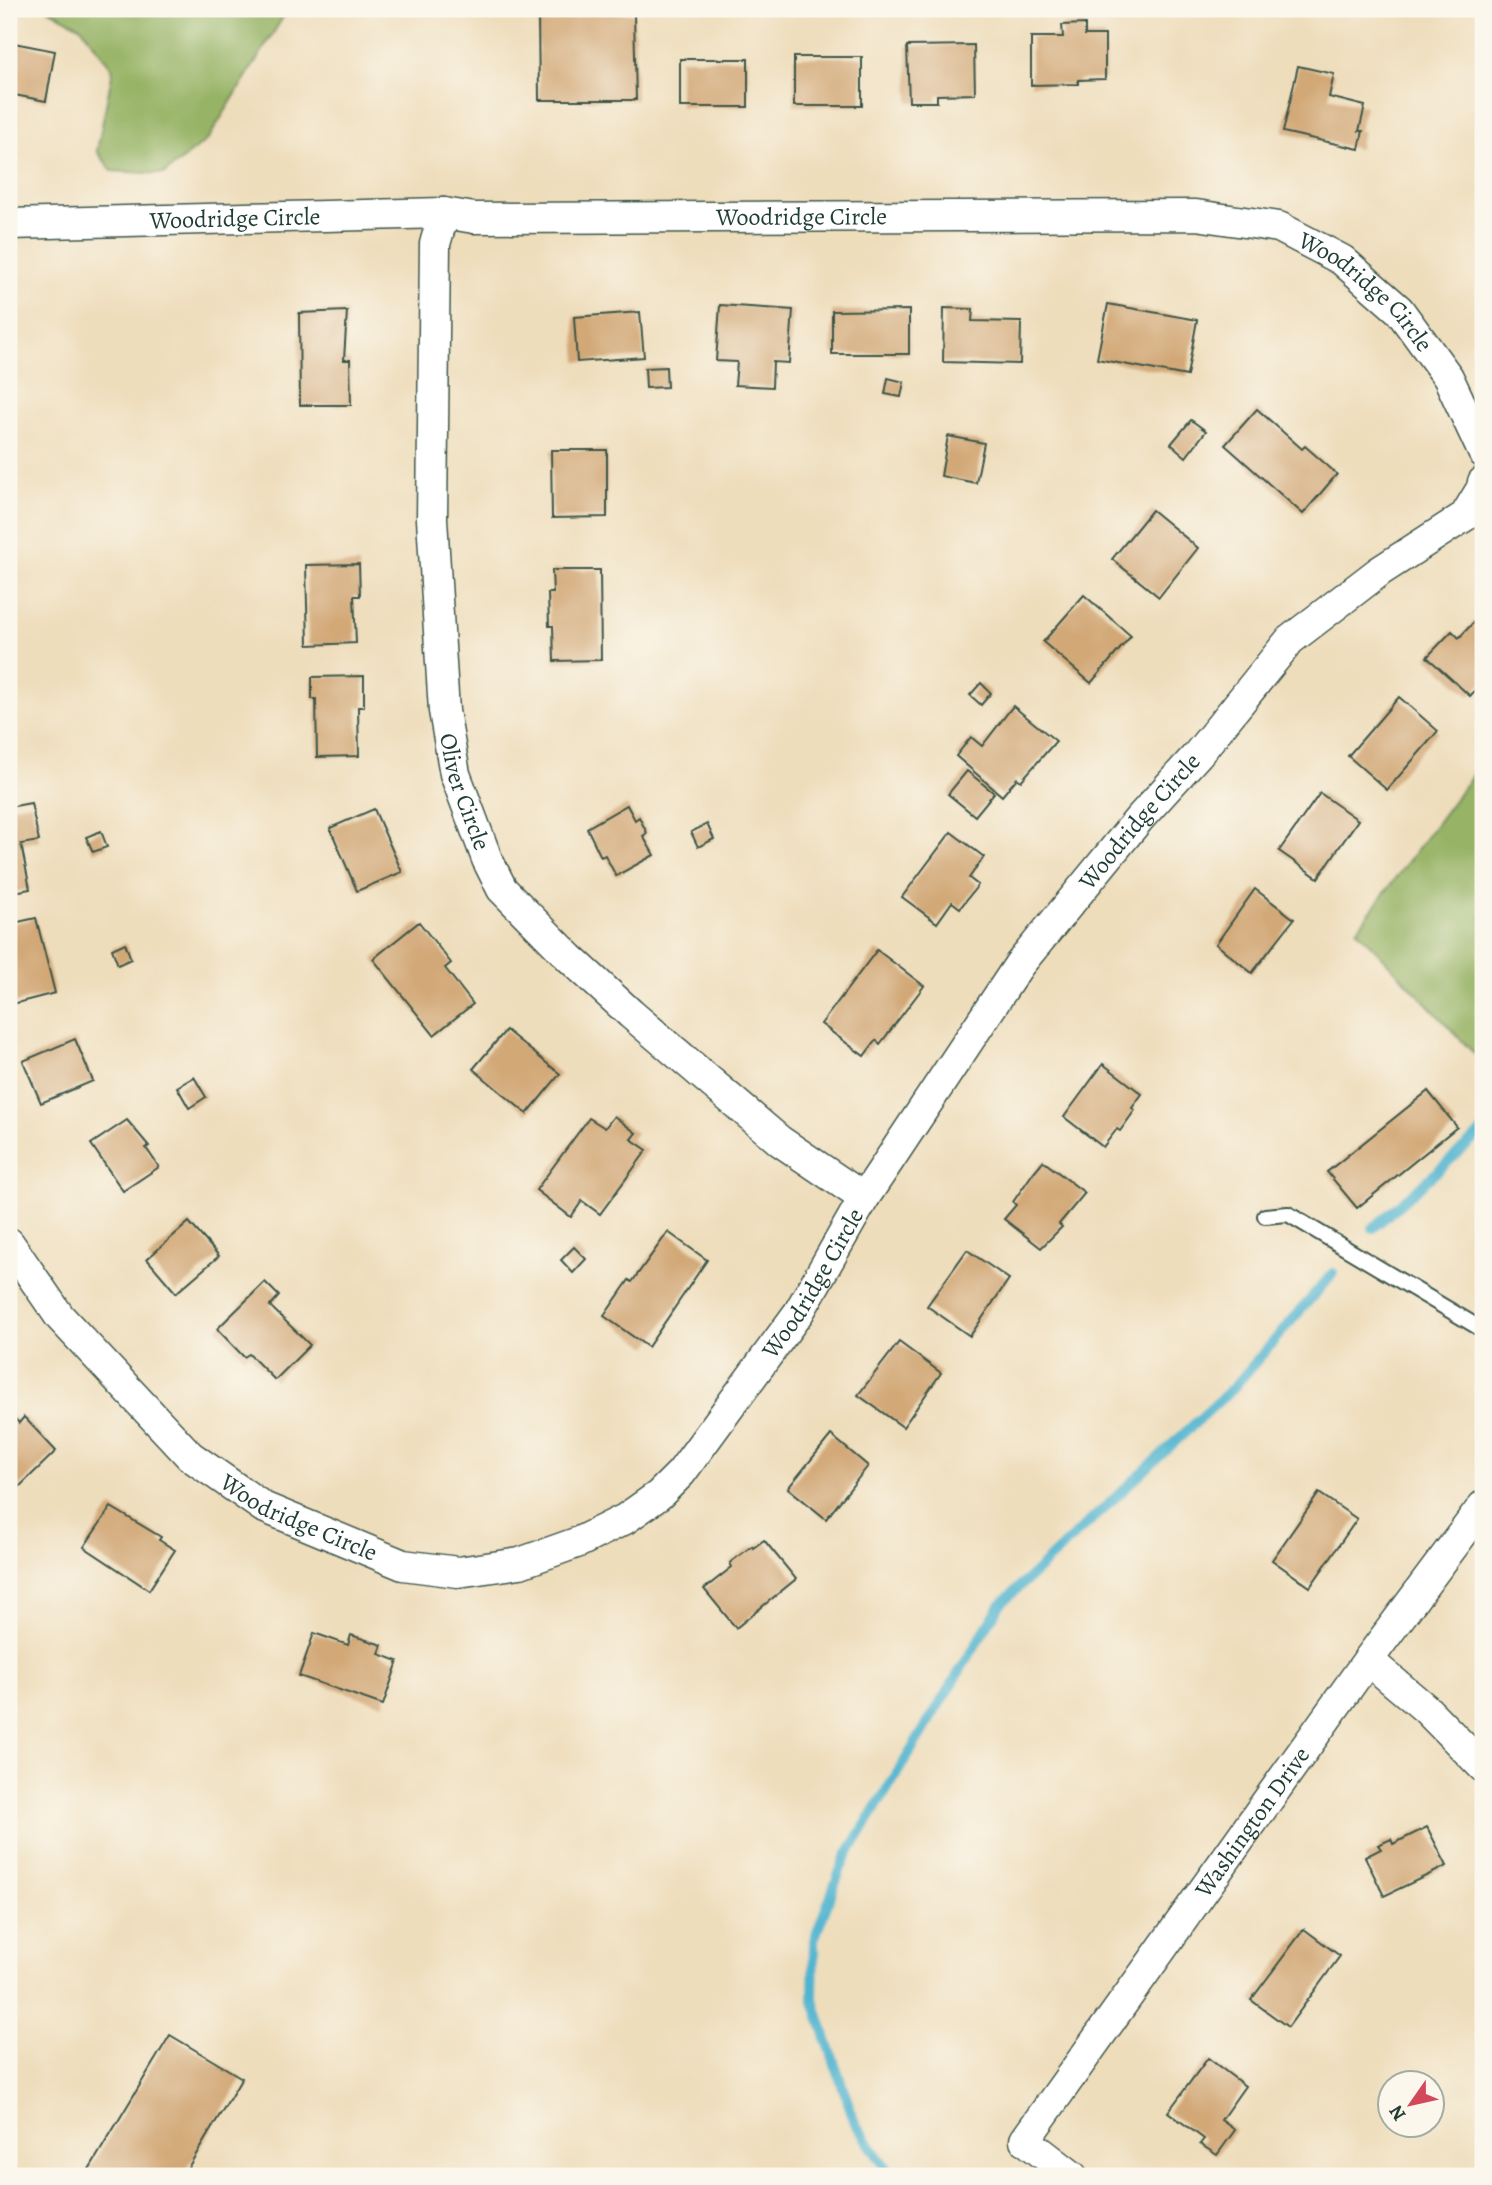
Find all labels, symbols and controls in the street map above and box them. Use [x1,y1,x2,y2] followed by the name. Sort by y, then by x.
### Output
[148,200,321,236] street label: Woodridge Circle
[715,200,887,233] street label: Woodridge Circle
[1292,224,1440,358] street label: Woodridge Circle
[432,731,498,855] street label: Oliver Circle
[1071,746,1207,897] street label: Woodridge Circle
[754,1202,871,1366] street label: Woodridge Circle
[213,1465,382,1569] street label: Woodridge Circle
[1187,1740,1317,1904] street label: Washington Drive
[1376,2070,1446,2140] north arrow
[1383,2100,1412,2126] text: N

